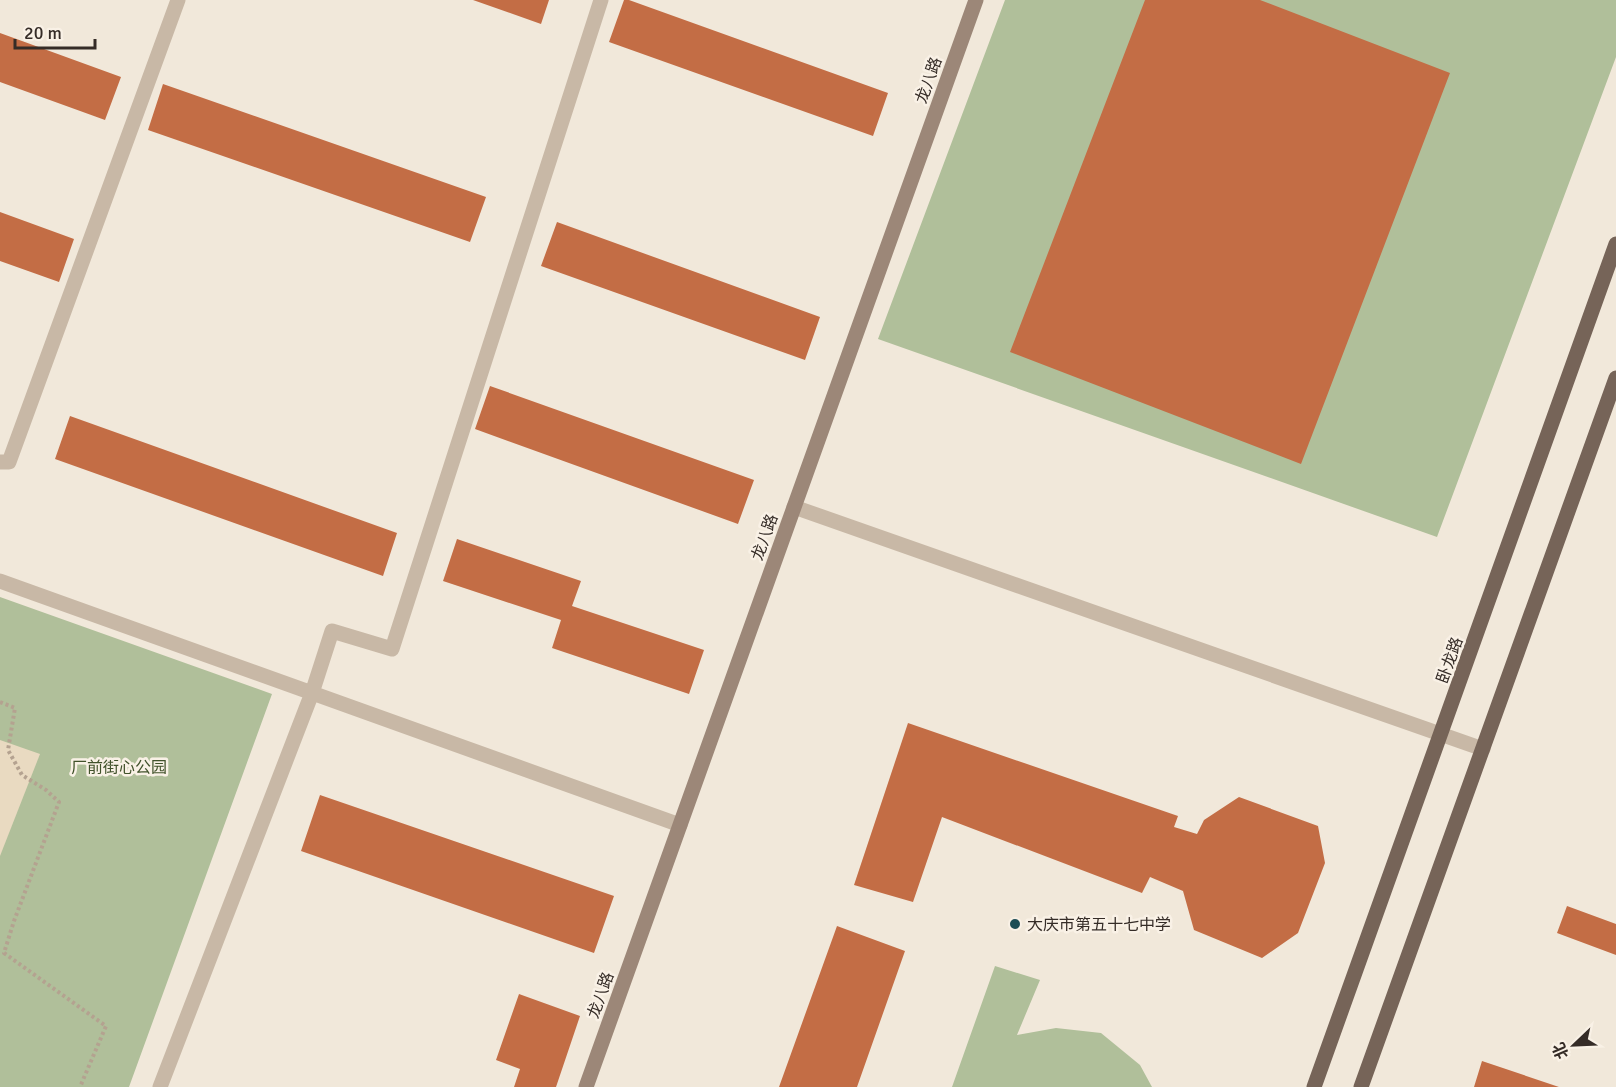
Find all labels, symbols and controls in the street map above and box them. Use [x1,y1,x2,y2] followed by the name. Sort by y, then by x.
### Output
[15,12,94,50] scale bar
[24,22,62,44] text: 20 m
[911,54,947,106] street label: 龙八路
[747,511,783,563] street label: 龙八路
[1432,634,1468,686] street label: 卧龙路
[71,758,167,778] park label: 厂前街心公园
[1027,915,1171,935] place label: 大庆市第五十七中学
[1008,917,1022,931] marker: 大庆市第五十七中学
[583,969,619,1021] street label: 龙八路
[1544,1015,1604,1075] north arrow
[1549,1039,1573,1062] text: 北

